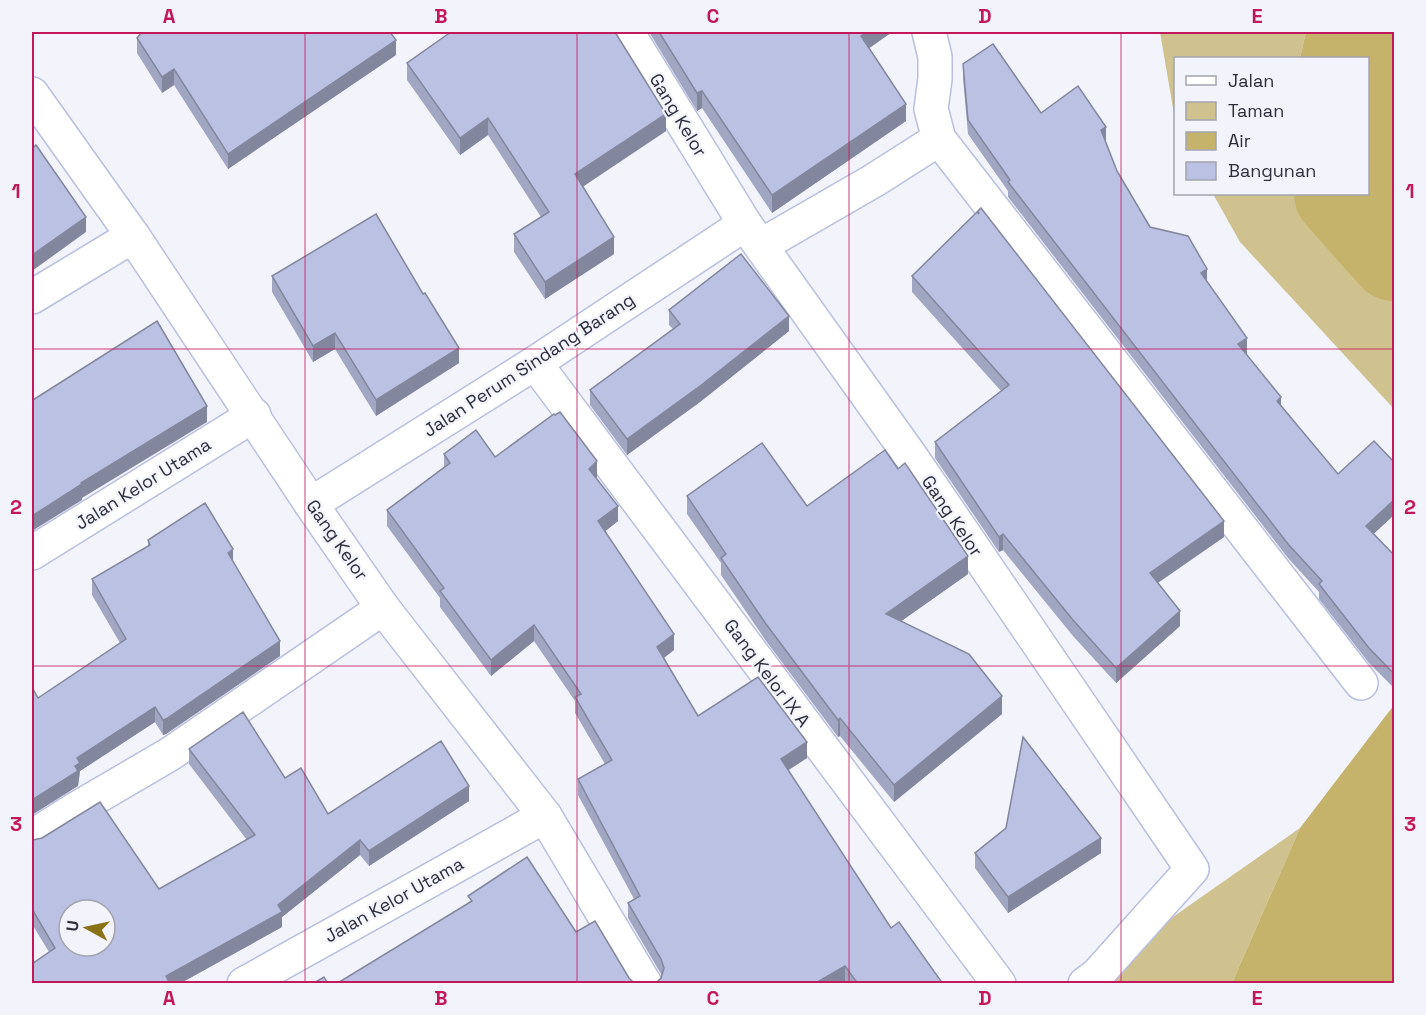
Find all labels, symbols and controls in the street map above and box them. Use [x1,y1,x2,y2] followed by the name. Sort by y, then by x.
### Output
[163,3,176,29] text: A
[434,3,448,29] text: B
[707,3,720,29] text: C
[978,3,992,29] text: D
[1251,3,1263,29] text: E
[1174,57,1369,195] legend
[645,69,712,161] street label: Gang Kelor
[1228,69,1274,92] text: Jalan
[1228,99,1284,122] text: Taman
[1228,129,1251,152] text: Air
[1228,159,1316,182] text: Bangunan
[11,178,21,204] text: 1
[1405,178,1415,204] text: 1
[419,288,639,442] street label: Jalan Perum Sindang Barang
[71,433,215,535] street label: Jalan Kelor Utama
[917,471,988,561] street label: Gang Kelor
[10,494,22,520] text: 2
[1404,494,1416,520] text: 2
[301,495,374,585] street label: Gang Kelor
[719,614,815,731] street label: Gang Kelor IX A
[10,811,22,837] text: 3
[1404,811,1416,837] text: 3
[320,852,467,947] street label: Jalan Kelor Utama
[57,898,117,958] north arrow
[61,919,84,933] text: U
[163,985,176,1011] text: A
[434,985,448,1011] text: B
[707,985,720,1011] text: C
[978,985,992,1011] text: D
[1251,985,1263,1011] text: E

